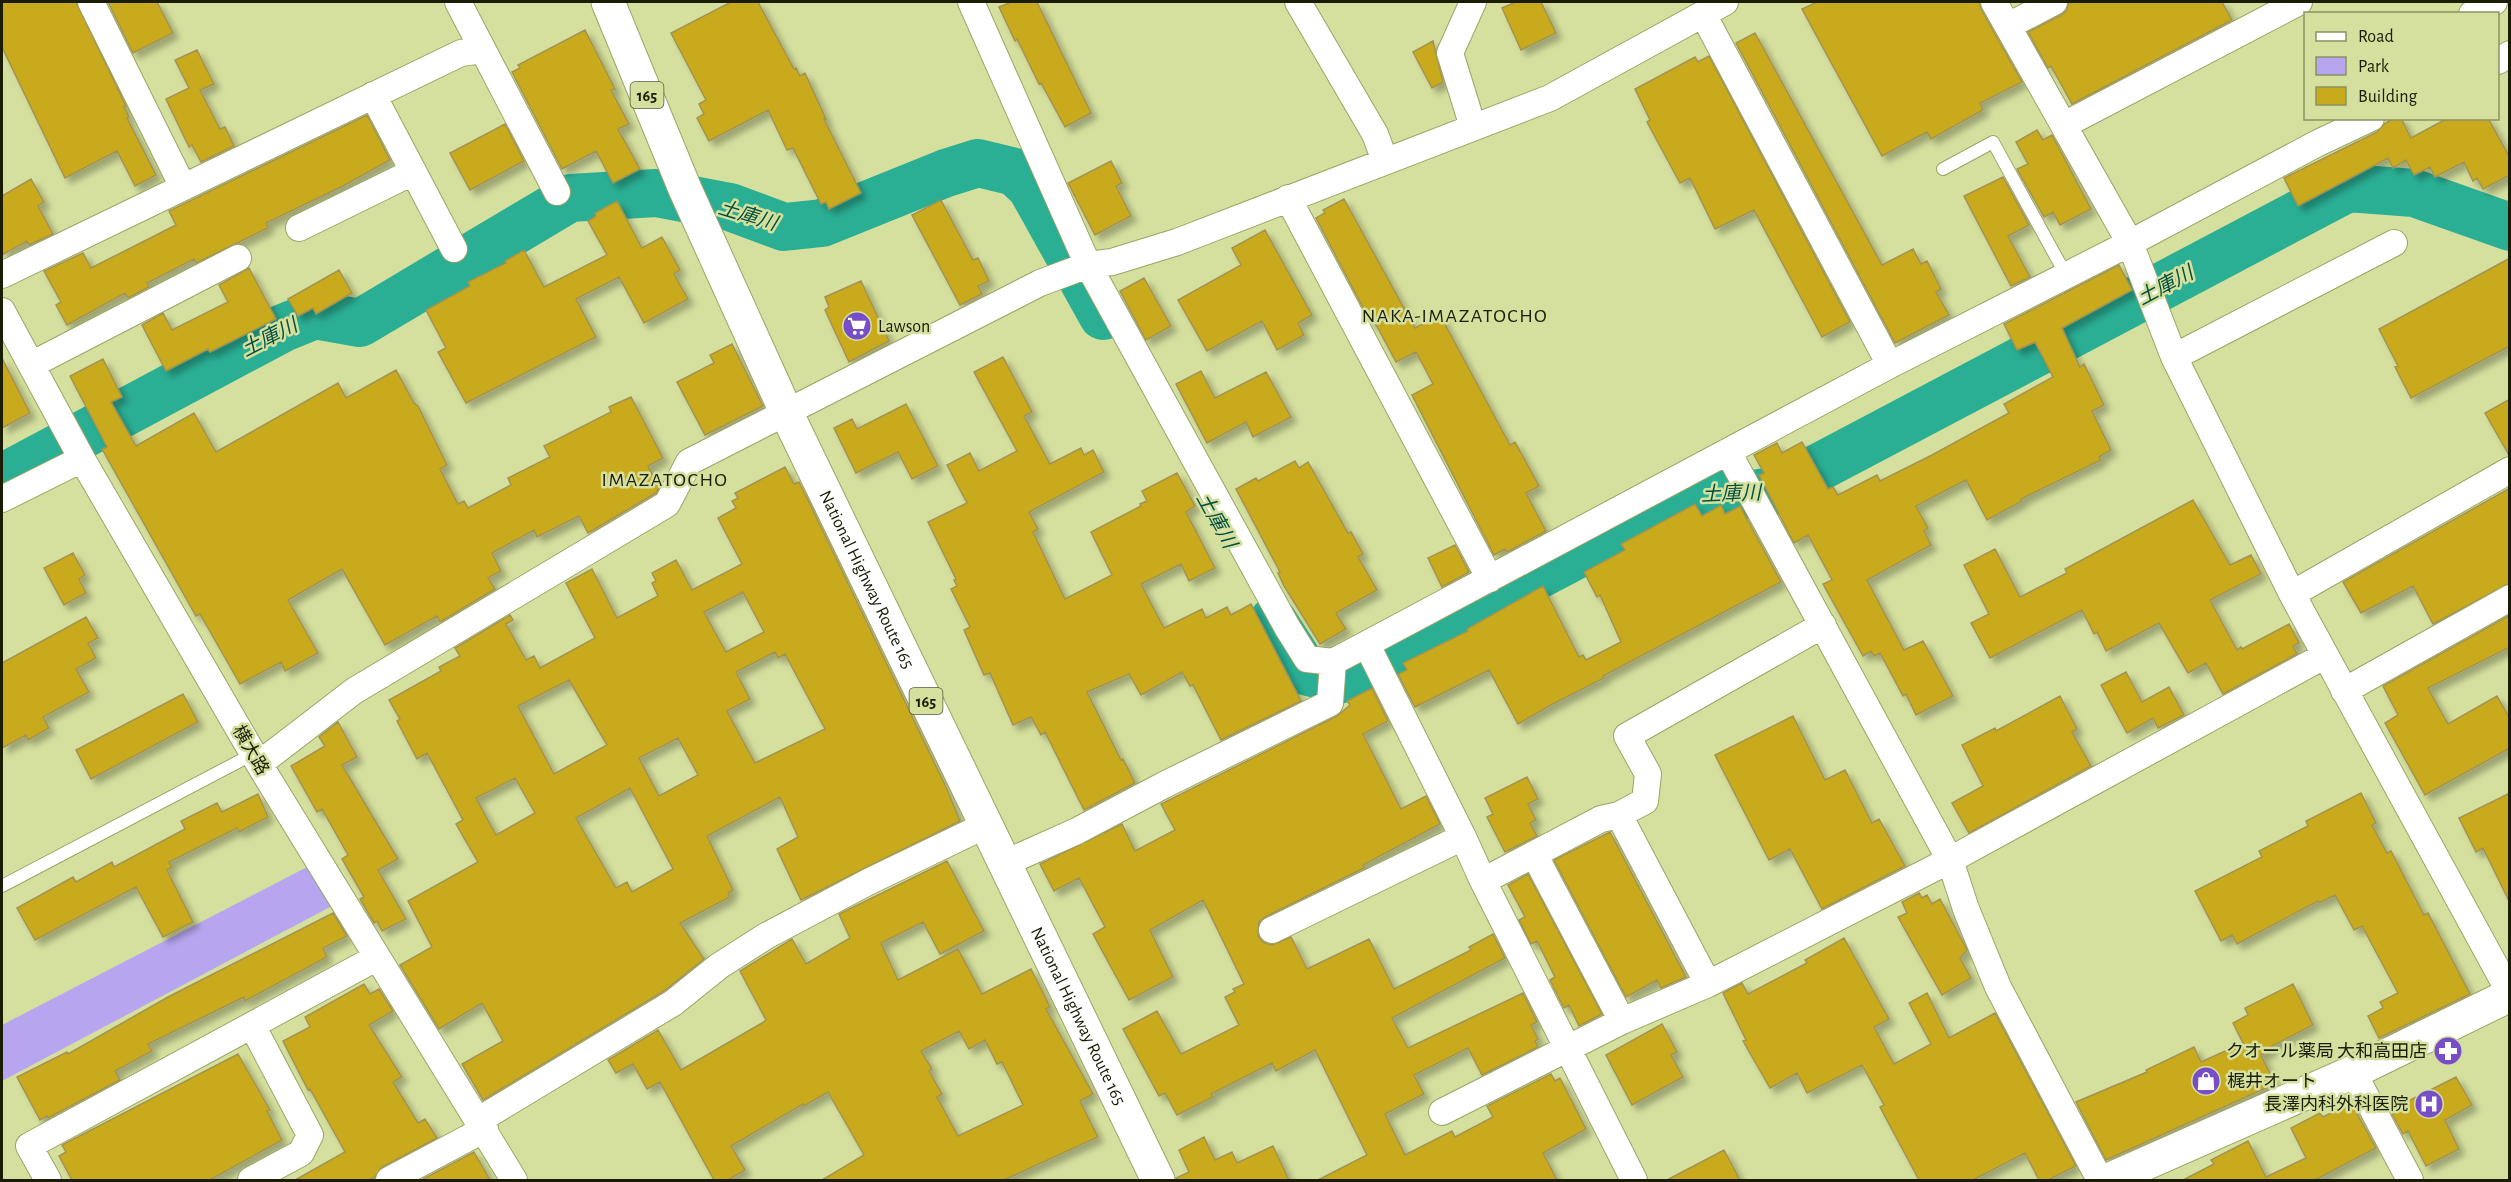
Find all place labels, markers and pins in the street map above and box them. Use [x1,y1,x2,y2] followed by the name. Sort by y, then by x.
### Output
[841,310,873,342] supermarket icon: Lawson
[878,318,930,336] place label: Lawson
[2432,1035,2464,1067] pharmacy icon: クオール薬局 大和高田店
[2226,1041,2427,1061] place label: クオール薬局 大和高田店
[2190,1065,2222,1097] shop icon: 梶井オート
[2227,1071,2317,1091] place label: 梶井オート
[2413,1088,2445,1120] hospital icon: 長澤内科外科医院
[2264,1094,2408,1114] place label: 長澤内科外科医院

